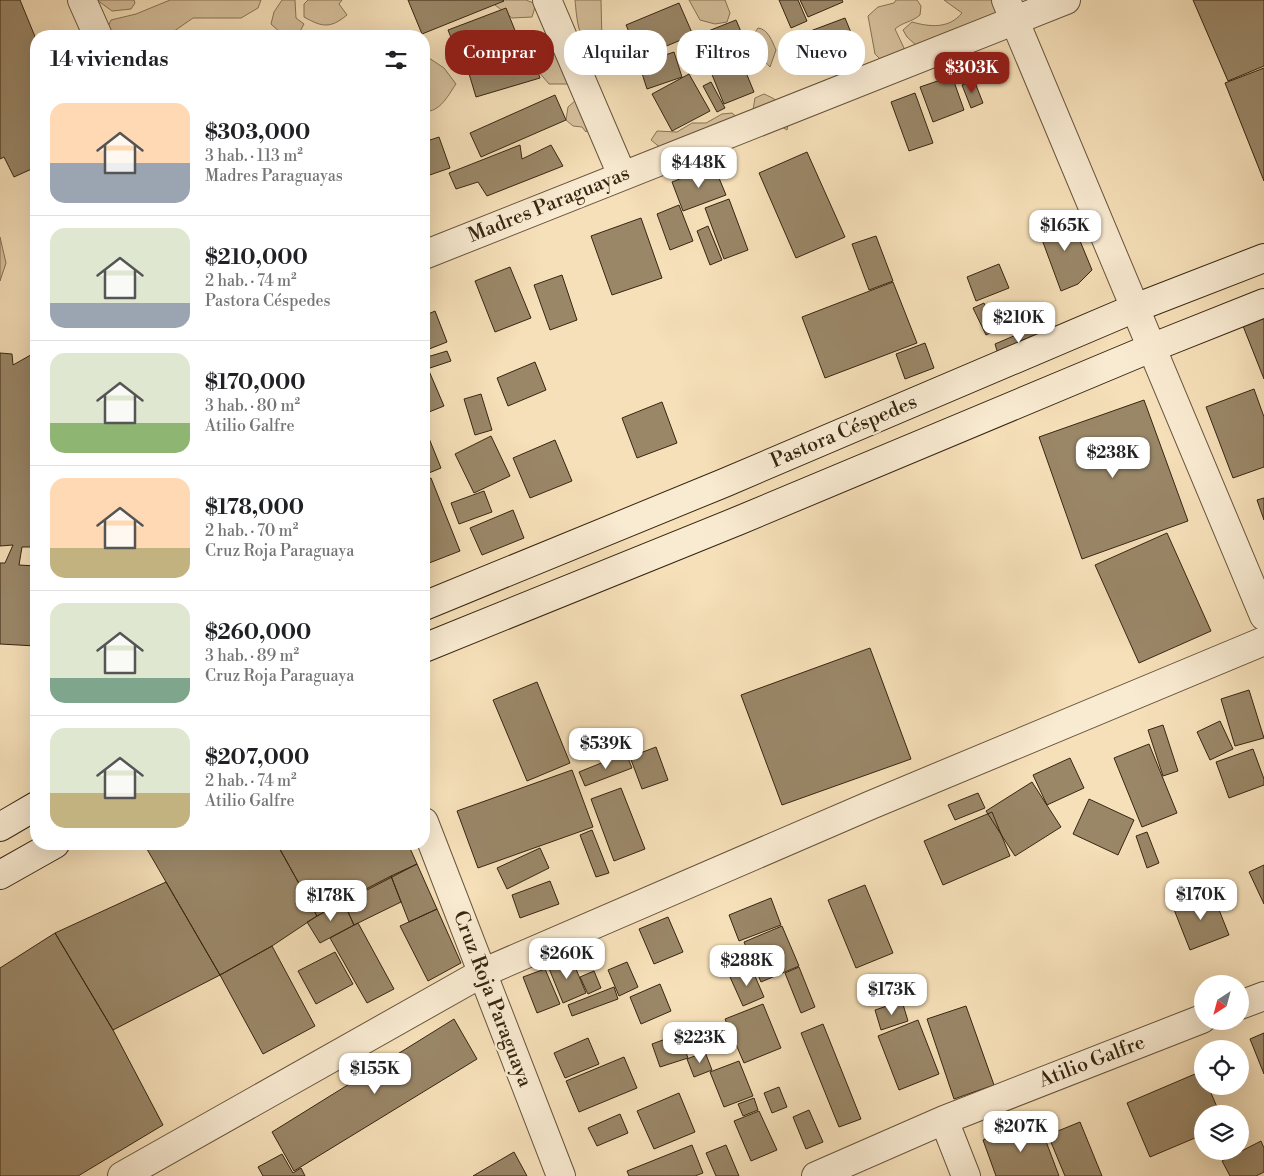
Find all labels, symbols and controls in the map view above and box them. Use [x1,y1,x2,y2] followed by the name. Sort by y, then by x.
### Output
[445,30,554,75] chip: Comprar
[564,30,667,75] chip: Alquilar
[677,30,768,75] chip: Filtros
[778,30,865,75] chip: Nuevo
[382,46,410,74] icon: filters
[50,47,168,73] text: 14 viviendas
[937,52,1007,94] pin: $303K
[945,58,999,78] text: $303K
[205,120,310,146] text: $303,000
[90,123,150,183] icon: home
[205,146,303,166] text: 3 hab. · 113 m²
[664,146,734,189] pin: $448K
[672,153,726,173] text: $448K
[464,161,634,249] street label: Madres Paraguayas
[205,166,343,186] text: Madres Paraguayas
[1030,210,1100,252] pin: $165K
[1040,216,1090,236] text: $165K
[205,245,308,271] text: $210,000
[90,248,150,308] icon: home
[205,271,297,291] text: 2 hab. · 74 m²
[205,291,331,311] text: Pastora Céspedes
[984,302,1054,344] pin: $210K
[993,308,1045,328] text: $210K
[205,370,306,396] text: $170,000
[90,373,150,433] icon: home
[767,390,921,474] street label: Pastora Céspedes
[205,396,300,416] text: 3 hab. · 80 m²
[205,416,295,436] text: Atilio Galfre
[1078,436,1148,479] pin: $238K
[1087,443,1139,463] text: $238K
[205,495,304,521] text: $178,000
[90,498,150,558] icon: home
[205,521,298,541] text: 2 hab. · 70 m²
[205,541,354,561] text: Cruz Roja Paraguaya
[205,620,311,646] text: $260,000
[90,623,150,683] icon: home
[205,646,299,666] text: 3 hab. · 89 m²
[205,666,354,686] text: Cruz Roja Paraguaya
[571,728,641,770] pin: $539K
[580,734,632,754] text: $539K
[205,745,309,771] text: $207,000
[90,748,150,808] icon: home
[205,771,297,791] text: 2 hab. · 74 m²
[205,791,295,811] text: Atilio Galfre
[1166,878,1236,921] pin: $170K
[296,880,366,922] pin: $178K
[1176,885,1226,905] text: $170K
[307,886,355,906] text: $178K
[447,907,537,1091] street label: Cruz Roja Paraguaya
[532,938,602,980] pin: $260K
[540,944,594,964] text: $260K
[712,944,782,987] pin: $288K
[721,951,773,971] text: $288K
[857,974,927,1016] pin: $173K
[1194,975,1249,1030] north arrow
[1194,975,1249,1160] map controls
[868,980,916,1000] text: $173K
[665,1022,735,1064] pin: $223K
[674,1028,726,1048] text: $223K
[1034,1030,1149,1094] street label: Atilio Galfre
[1194,1040,1249,1095] button: locate
[340,1052,410,1095] pin: $155K
[350,1059,400,1079] text: $155K
[1194,1105,1249,1160] button: layers
[986,1110,1056,1153] pin: $207K
[994,1117,1048,1137] text: $207K

